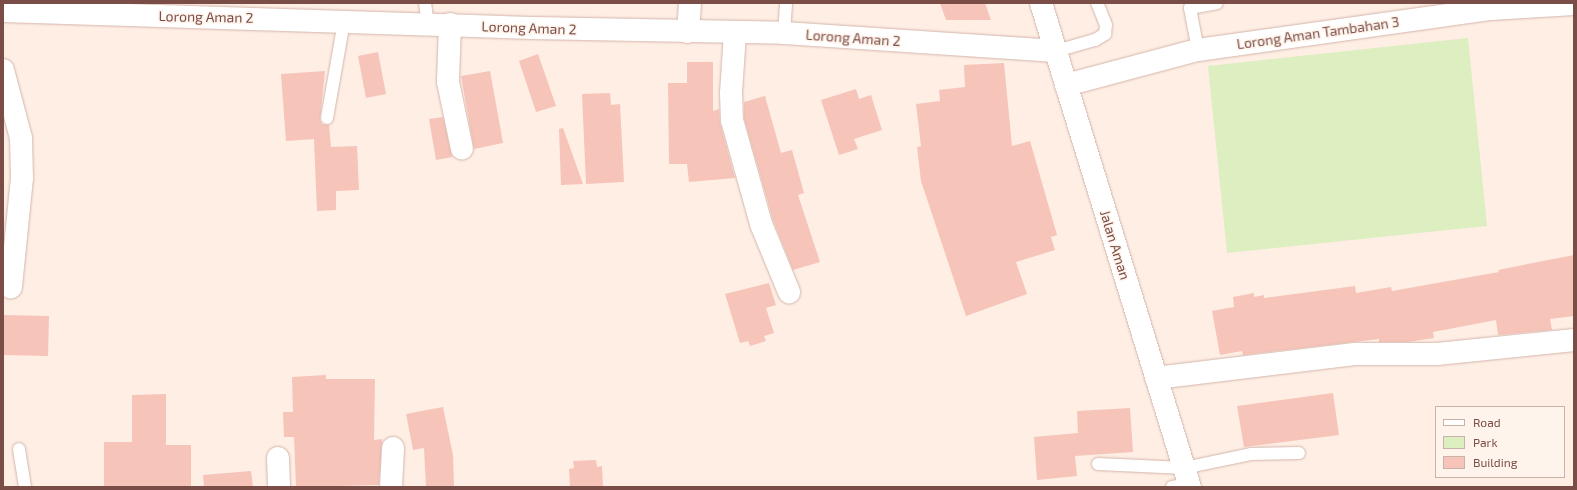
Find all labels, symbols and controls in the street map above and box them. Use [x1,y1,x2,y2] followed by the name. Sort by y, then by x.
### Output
[158,8,254,26] street label: Lorong Aman 2
[1235,13,1401,53] street label: Lorong Aman Tambahan 3
[481,18,577,38] street label: Lorong Aman 2
[805,26,901,50] street label: Lorong Aman 2
[1096,208,1134,282] street label: Jalan Aman
[1435,406,1565,478] legend
[1473,415,1501,429] text: Road
[1473,435,1498,449] text: Park
[1473,455,1517,469] text: Building

